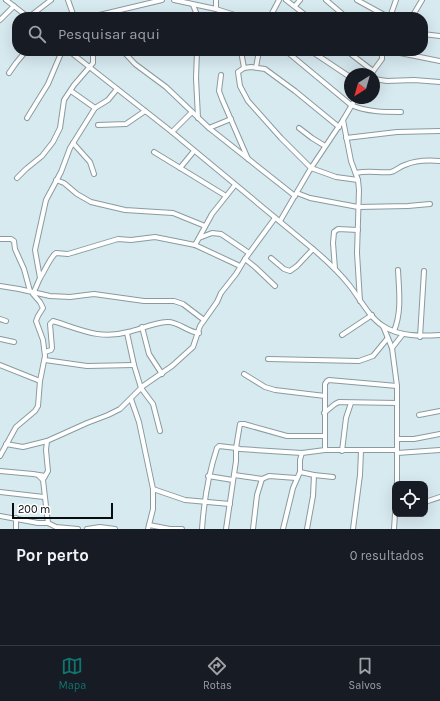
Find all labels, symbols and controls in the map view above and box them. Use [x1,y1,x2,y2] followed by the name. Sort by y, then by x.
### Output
[12,12,428,56] search box
[26,23,48,45] icon: search
[58,25,160,43] text: Pesquisar aqui
[344,68,380,104] north arrow
[392,481,428,517] map controls
[392,481,428,517] button: locate
[12,501,113,520] scale bar
[18,503,50,516] text: 200 m
[16,545,89,565] text: Por perto
[350,548,424,563] text: 0 resultados
[58,655,86,692] tab: Mapa
[203,655,232,692] tab: Rotas
[349,655,382,692] tab: Salvos

